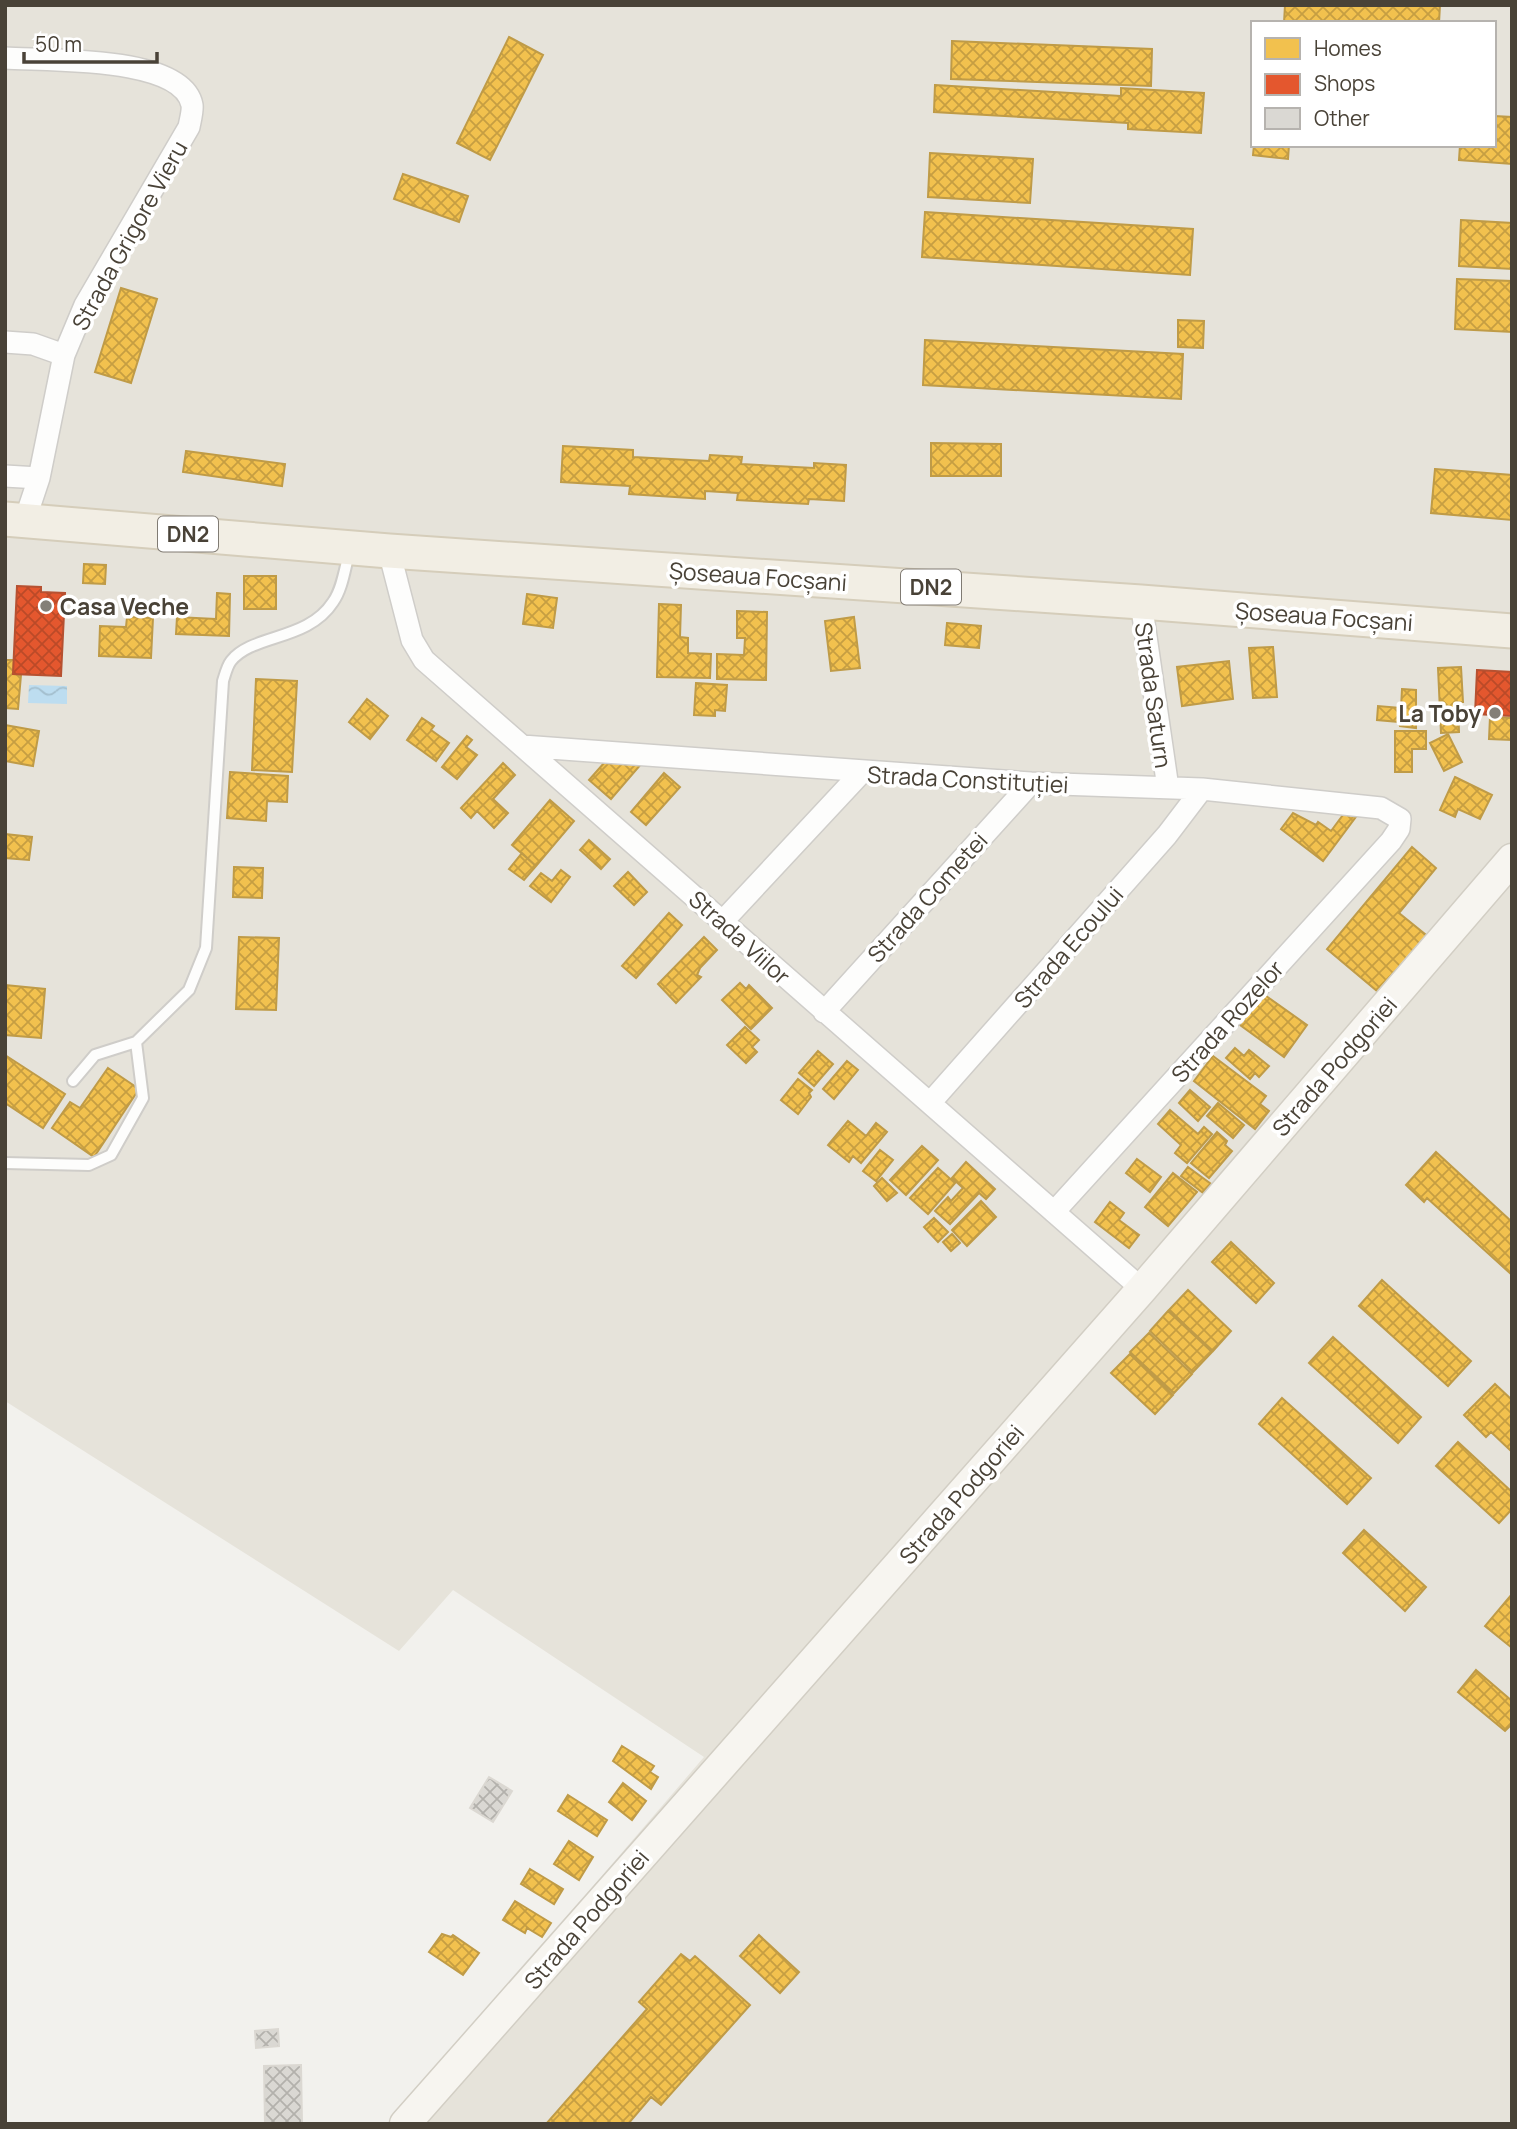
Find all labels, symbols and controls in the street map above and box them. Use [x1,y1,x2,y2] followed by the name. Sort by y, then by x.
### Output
[24,21,158,65] scale bar
[1251,21,1496,147] legend
[35,30,82,58] text: 50 m
[1314,34,1382,62] text: Homes
[1314,69,1375,97] text: Shops
[1314,104,1370,132] text: Other
[64,134,194,336] street label: Strada Grigore Vieru
[158,516,218,552] road number: DN2
[668,554,848,598] street label: Șoseaua Focșani
[901,570,961,604] road number: DN2
[60,590,189,622] place label: Casa Veche
[1234,594,1414,638] street label: Șoseaua Focșani
[38,598,54,614] marker: Casa Veche
[1128,620,1180,770] street label: Strada Saturn
[1398,697,1481,729] place label: La Toby
[1487,705,1503,721] marker: La Toby
[866,758,1070,800] street label: Strada Constituției
[860,825,994,969] street label: Strada Cometei
[1006,879,1130,1015] street label: Strada Ecoului
[682,883,798,991] street label: Strada Viilor
[1163,953,1291,1089] street label: Strada Rozelor
[1264,989,1404,1143] street label: Strada Podgoriei
[891,1417,1031,1571] street label: Strada Podgoriei
[516,1842,656,1996] street label: Strada Podgoriei

